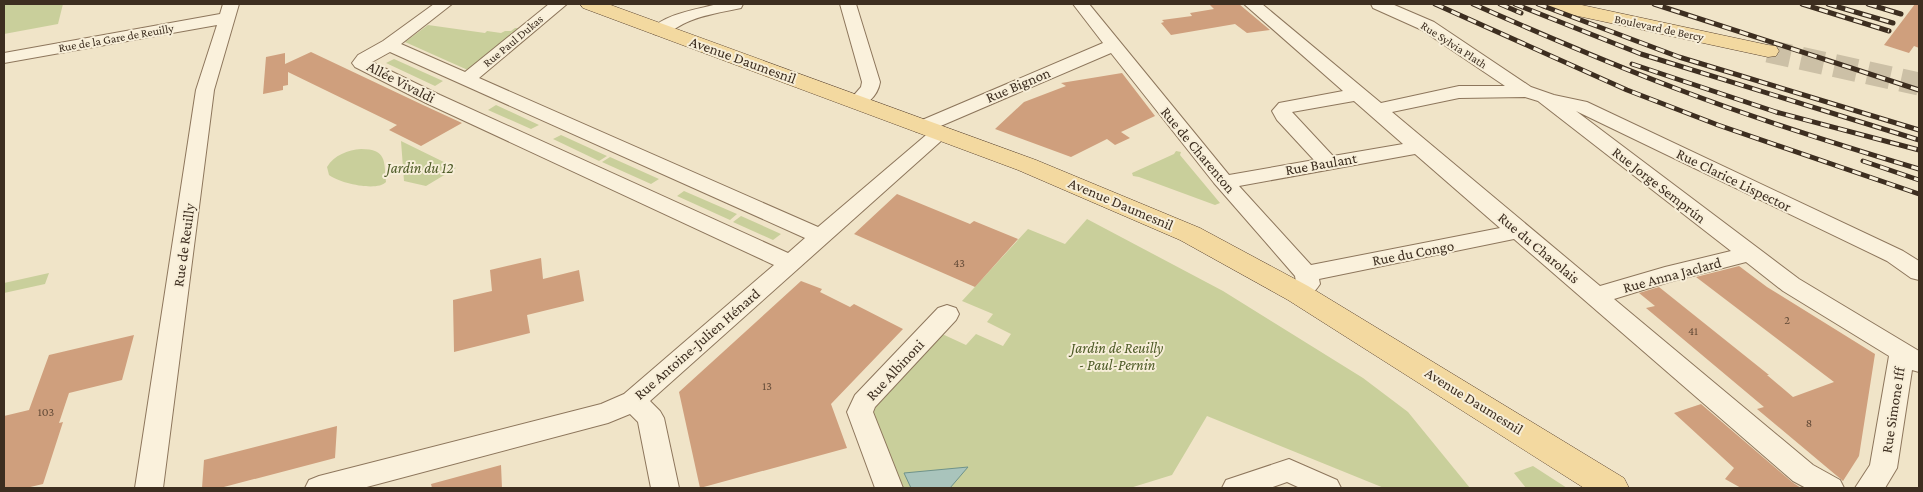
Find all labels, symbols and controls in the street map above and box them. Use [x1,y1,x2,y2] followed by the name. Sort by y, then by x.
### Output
[480,12,546,70] street label: Rue Paul Dukas
[1613,12,1705,44] street label: Boulevard de Bercy
[1418,18,1490,72] street label: Rue Sylvia Plath
[57,21,175,55] street label: Rue de la Gare de Reuilly
[687,33,799,87] street label: Avenue Daumesnil
[364,58,438,106] street label: Allée Vivaldi
[983,64,1053,107] street label: Rue Bignon
[1158,104,1238,196] street label: Rue de Charenton
[1609,144,1709,227] street label: Rue Jorge Semprún
[1674,145,1795,216] street label: Rue Clarice Lispector
[1284,150,1359,178] street label: Rue Baulant
[383,160,454,177] park label: Jardin du 12
[1066,175,1176,233] street label: Avenue Daumesnil
[170,202,199,288] street label: Rue de Reuilly
[1495,209,1583,287] street label: Rue du Charolais
[1371,237,1455,270] street label: Rue du Congo
[1621,254,1723,297] street label: Rue Anna Jaclard
[953,256,965,270] house number: 43
[631,285,764,404] street label: Rue Antoine-Julien Hénard
[1784,313,1790,327] house number: 2
[1688,324,1698,338] house number: 41
[863,336,927,404] street label: Rue Albinoni
[1068,340,1163,373] park label: Jardin de Reuilly - Paul-Pernin
[1422,364,1526,438] street label: Avenue Daumesnil
[1878,364,1908,454] street label: Rue Simone Iff
[762,379,772,393] house number: 13
[38,405,54,419] house number: 103
[1806,416,1812,430] house number: 8

